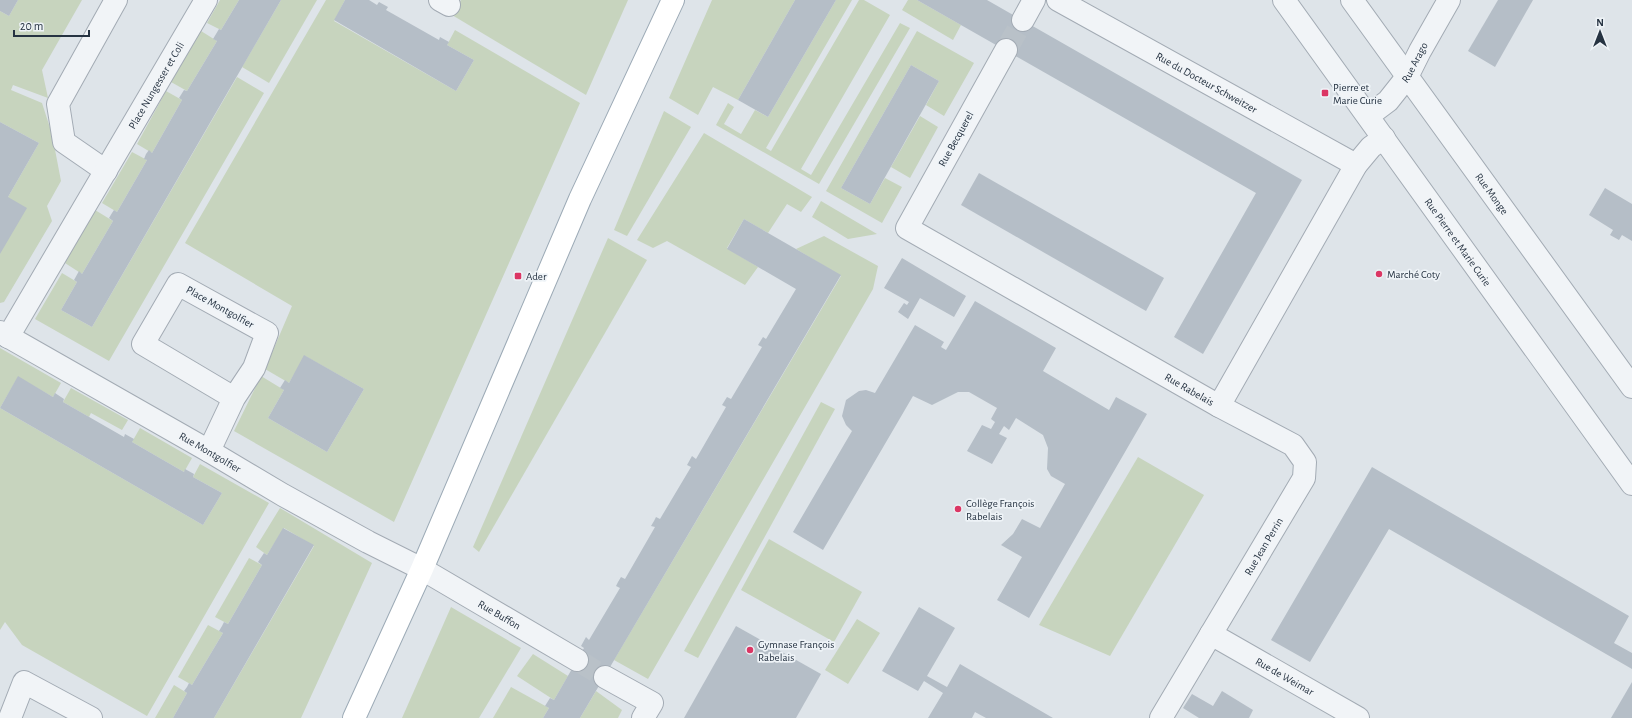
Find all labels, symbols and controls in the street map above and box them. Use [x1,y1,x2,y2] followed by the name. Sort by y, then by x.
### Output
[14,12,89,38] scale bar
[1580,12,1620,52] north arrow
[1596,17,1604,28] text: N
[20,20,43,32] text: 20 m
[126,40,186,131] street label: Place Nungesser et Coli
[1399,40,1429,85] street label: Rue Arago
[1154,50,1260,115] street label: Rue du Docteur Schweitzer
[1333,82,1382,106] place label: Pierre et Marie Curie
[1320,88,1330,98] marker: Pierre et Marie Curie
[936,110,976,168] street label: Rue Becquerel
[1473,171,1511,216] street label: Rue Monge
[1423,196,1493,288] street label: Rue Pierre et Marie Curie
[1374,269,1384,279] marker: Marché Coty
[1387,269,1440,280] place label: Marché Coty
[513,271,523,281] marker: Ader
[526,271,547,282] place label: Ader
[184,284,256,330] street label: Place Montgolfier
[1163,371,1216,408] street label: Rue Rabelais
[177,430,243,474] street label: Rue Montgolfier
[966,498,1034,522] place label: Collège François Rabelais
[953,504,963,514] marker: Collège François Rabelais
[1242,515,1285,577] street label: Rue Jean Perrin
[476,598,523,631] street label: Rue Buffon
[758,639,834,663] place label: Gymnase François Rabelais
[745,645,755,655] marker: Gymnase François Rabelais
[1254,655,1316,697] street label: Rue de Weimar

